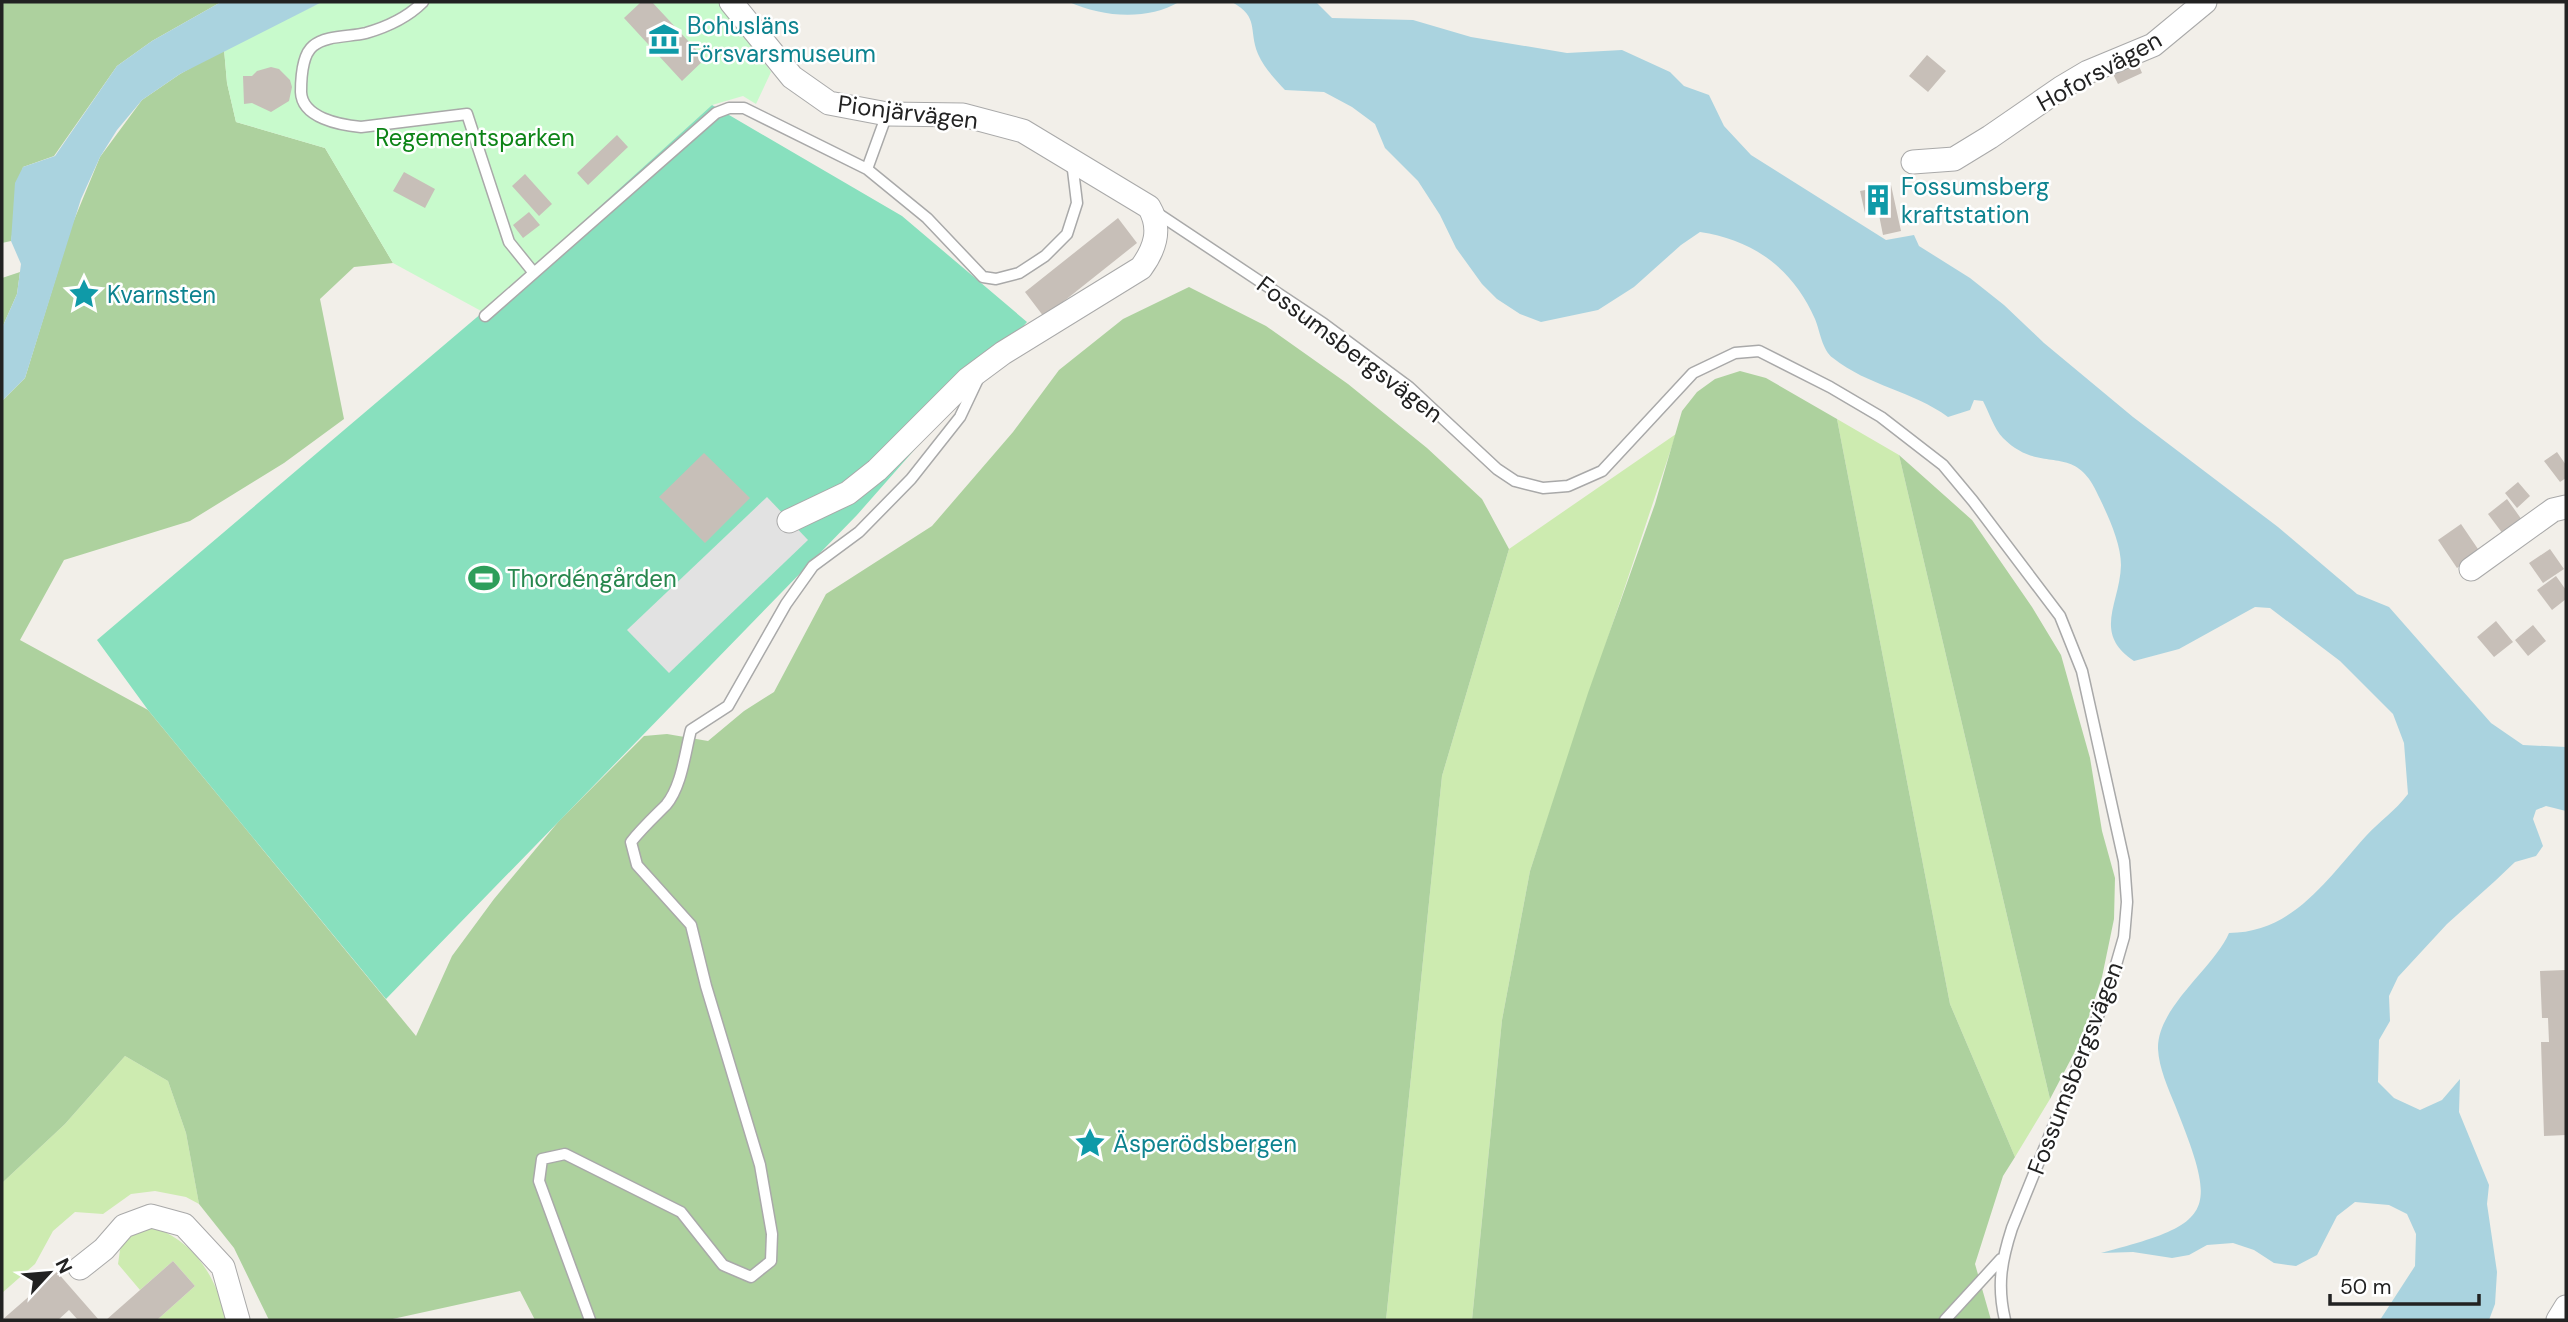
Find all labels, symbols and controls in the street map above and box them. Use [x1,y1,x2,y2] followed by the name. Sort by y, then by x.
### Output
[687,10,876,69] place label: Bohusläns Försvarsmuseum
[647,22,681,56] museum icon: Bohusläns Försvarsmuseum
[2031,24,2167,118] street label: Hoforsvägen
[836,88,980,136] street label: Pionjärvägen
[375,122,575,153] park label: Regementsparken
[1901,171,2050,230] place label: Fossumsberg kraftstation
[1861,183,1895,217] building icon: Fossumsberg kraftstation
[1251,269,1449,429] street label: Fossumsbergsvägen
[67,277,101,311] place icon: Kvarnsten
[107,279,216,310] place label: Kvarnsten
[467,561,501,595] sports icon: Thordéngården
[507,563,677,594] place label: Thordéngården
[2020,957,2130,1179] street label: Fossumsbergsvägen
[1073,1126,1107,1160] place icon: Äsperödsbergen
[1113,1128,1297,1159] place label: Äsperödsbergen
[14,1238,84,1308] north arrow
[50,1254,78,1277] text: N
[2330,1262,2479,1306] scale bar
[2340,1273,2391,1301] text: 50 m

